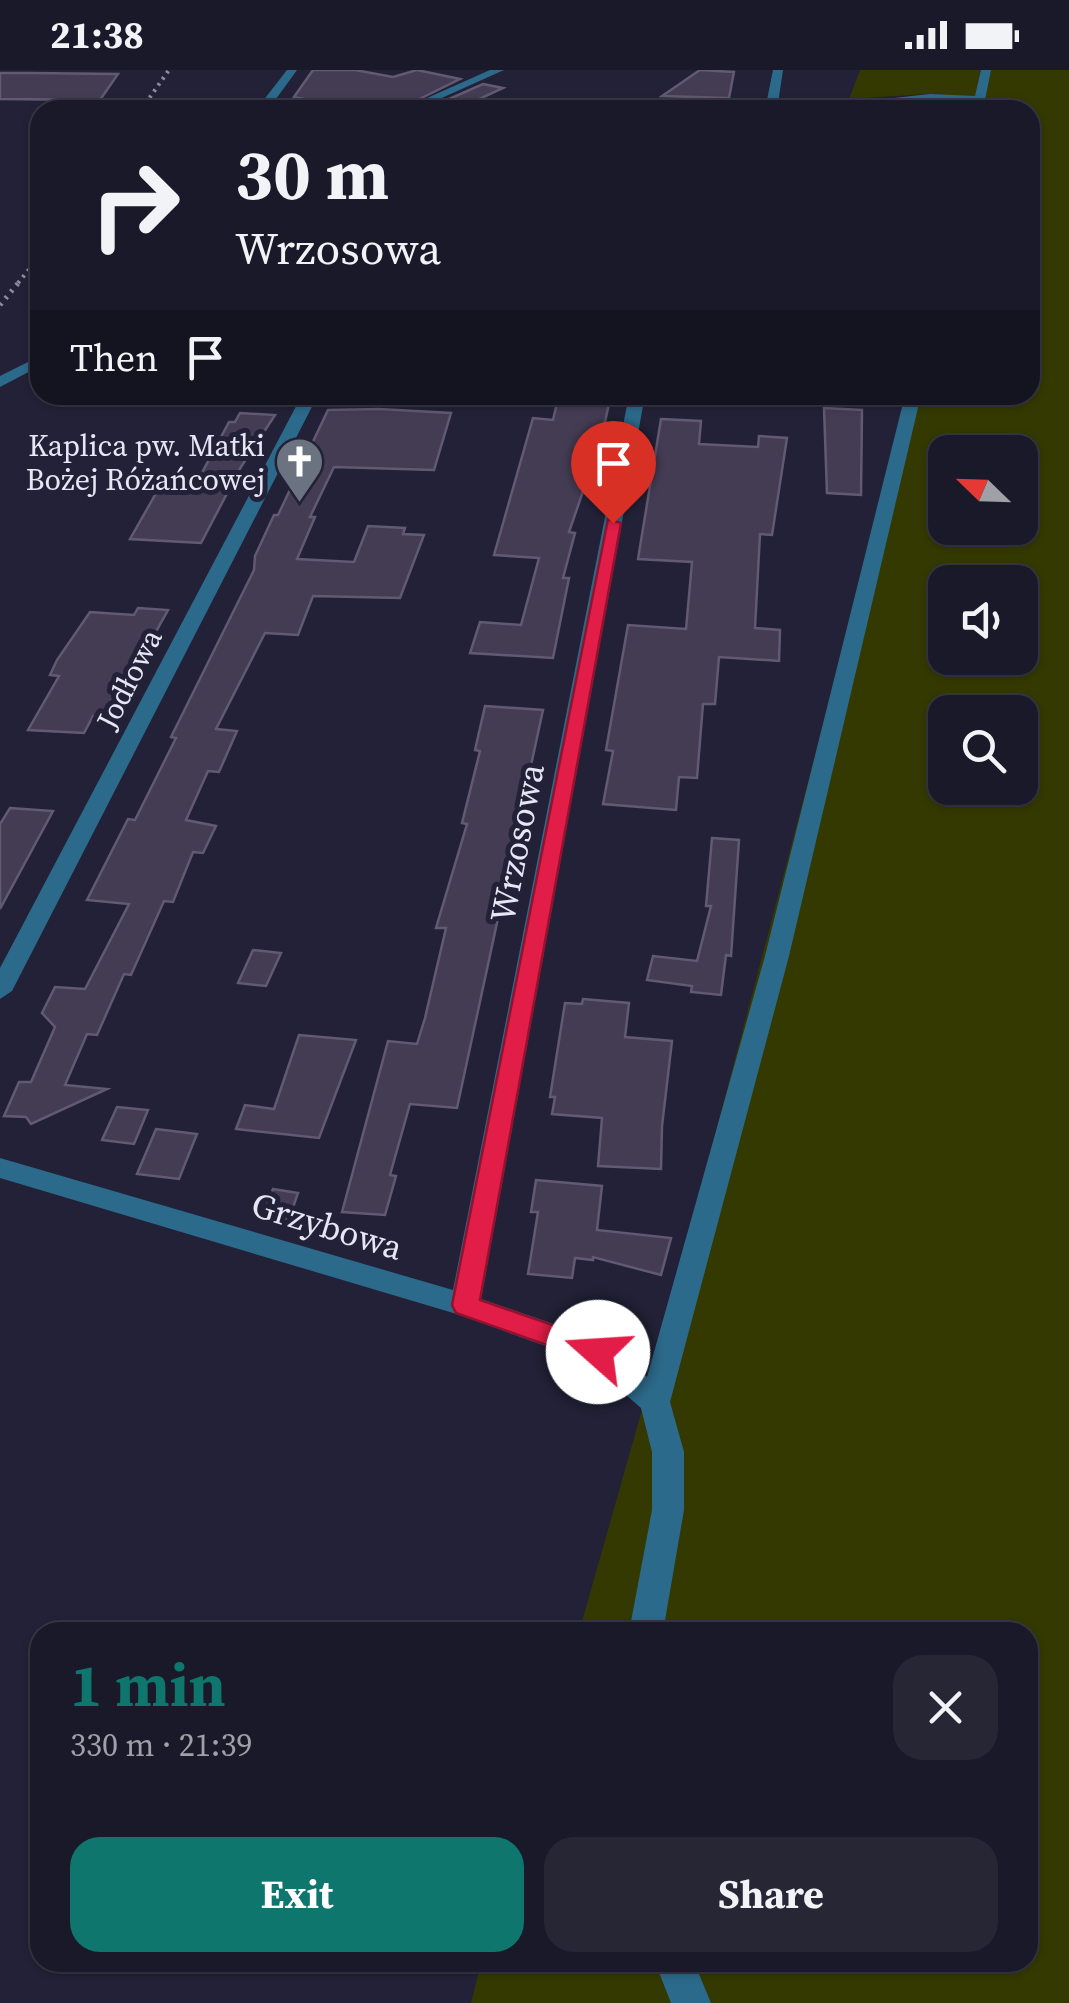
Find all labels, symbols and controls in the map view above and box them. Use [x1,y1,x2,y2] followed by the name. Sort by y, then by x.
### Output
[50,9,144,61] text: 21:38
[235,126,389,222] text: 30 m
[70,140,200,270] icon: right
[235,217,441,279] text: Wrzosowa
[178,330,233,385] icon: arrive
[70,332,158,384] text: Then
[571,421,656,524] pin
[26,425,265,500] place label: Kaplica pw. Matki Bożej Różańcowej
[928,435,1038,545] north arrow
[928,435,1038,805] map controls
[274,436,326,504] church icon: Kaplica pw. Matki Bożej Różańcowej
[586,436,641,491] icon: arrive
[928,565,1038,675] button: sound
[86,621,172,737] street label: Jodłowa
[928,695,1038,805] button: search
[478,760,556,926] street label: Wrzosowa
[246,1180,408,1272] street label: Grzybowa
[546,1300,650,1404] position arrow
[70,1644,226,1726] text: 1 min
[893,1655,998,1760] button: close
[70,1723,252,1767] text: 330 m · 21:39
[70,1837,524,1952] button: Exit
[544,1837,998,1952] button: Share

